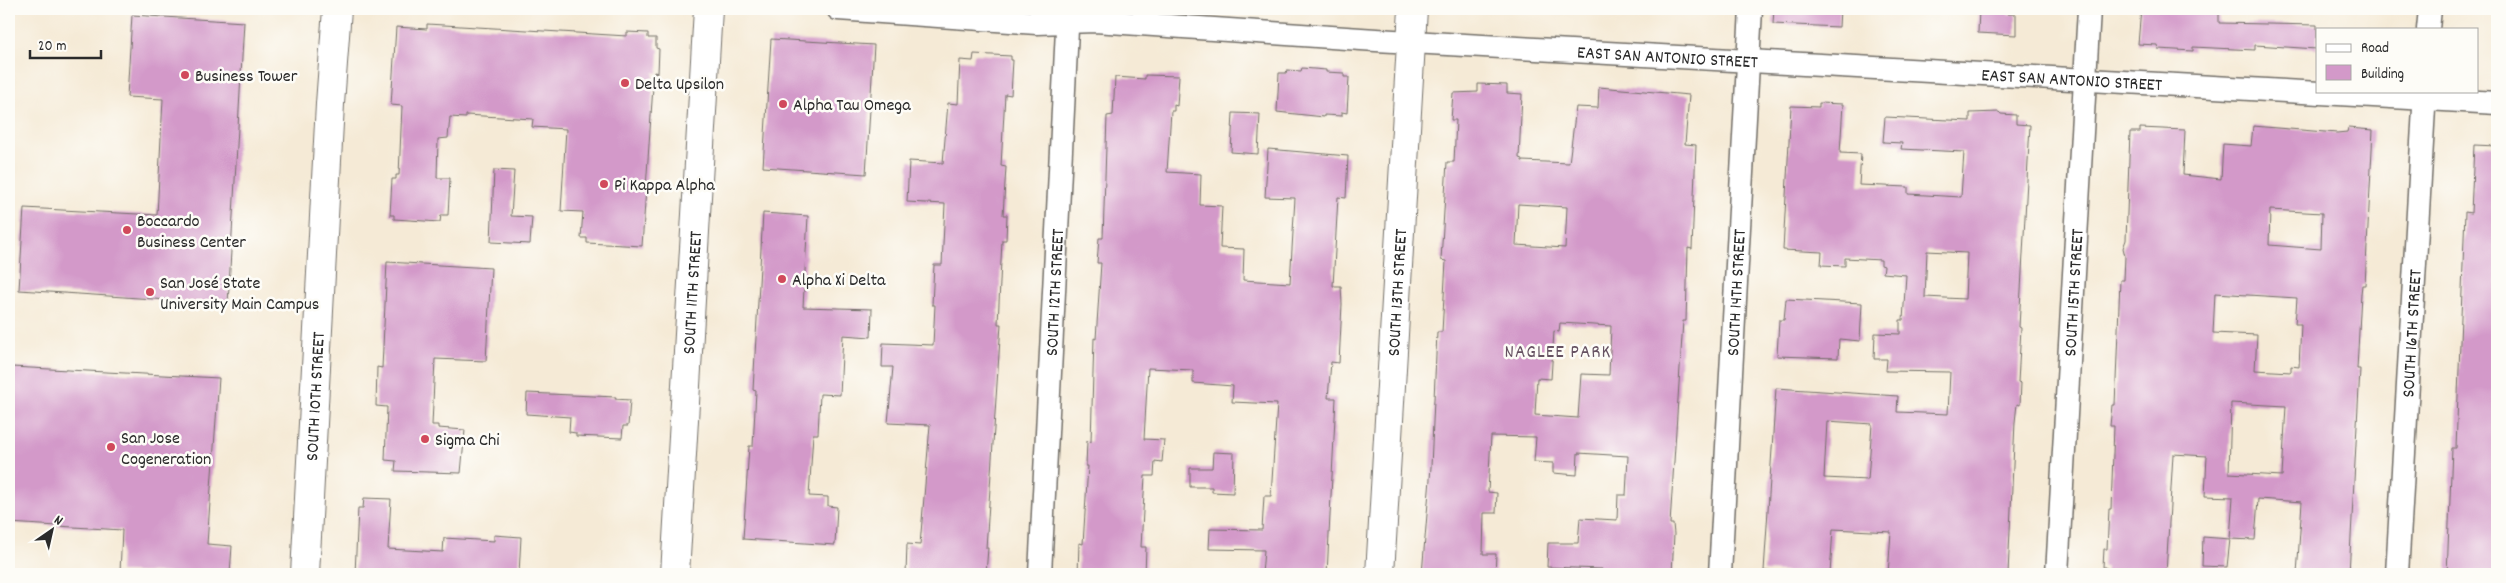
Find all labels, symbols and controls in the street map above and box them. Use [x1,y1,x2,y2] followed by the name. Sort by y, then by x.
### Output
[30,28,101,60] scale bar
[2316,28,2478,92] legend
[38,36,66,58] text: 20 m
[2361,38,2389,60] text: Road
[1576,41,1758,76] street label: EAST SAN ANTONIO STREET
[1981,64,2163,99] street label: EAST SAN ANTONIO STREET
[2361,64,2404,86] text: Building
[195,65,298,90] place label: Business Tower
[179,69,191,81] marker: Business Tower
[635,73,724,98] place label: Delta Upsilon
[619,77,631,89] marker: Delta Upsilon
[793,94,911,119] place label: Alpha Tau Omega
[777,98,789,110] marker: Alpha Tau Omega
[614,174,715,199] place label: Pi Kappa Alpha
[598,178,610,190] marker: Pi Kappa Alpha
[137,210,246,256] place label: Boccardo Business Center
[121,224,133,236] marker: Boccardo Business Center
[1041,228,1072,357] street label: SOUTH 12TH STREET
[1383,228,1415,357] street label: SOUTH 13TH STREET
[1722,228,1754,357] street label: SOUTH 14TH STREET
[2059,228,2092,357] street label: SOUTH 15TH STREET
[678,230,710,355] street label: SOUTH 11TH STREET
[792,269,886,294] place label: Alpha Xi Delta
[2397,269,2430,398] street label: SOUTH 16TH STREET
[160,272,319,318] place label: San José State University Main Campus
[776,273,788,285] marker: Alpha Xi Delta
[144,286,156,298] marker: San José State University Main Campus
[301,331,333,462] street label: SOUTH 10TH STREET
[1505,340,1611,367] district label: NAGLEE PARK
[121,427,211,473] place label: San Jose Cogeneration
[435,429,499,454] place label: Sigma Chi
[419,433,431,445] marker: Sigma Chi
[105,441,117,453] marker: San Jose Cogeneration
[28,506,78,556] north arrow
[50,511,67,531] text: N

